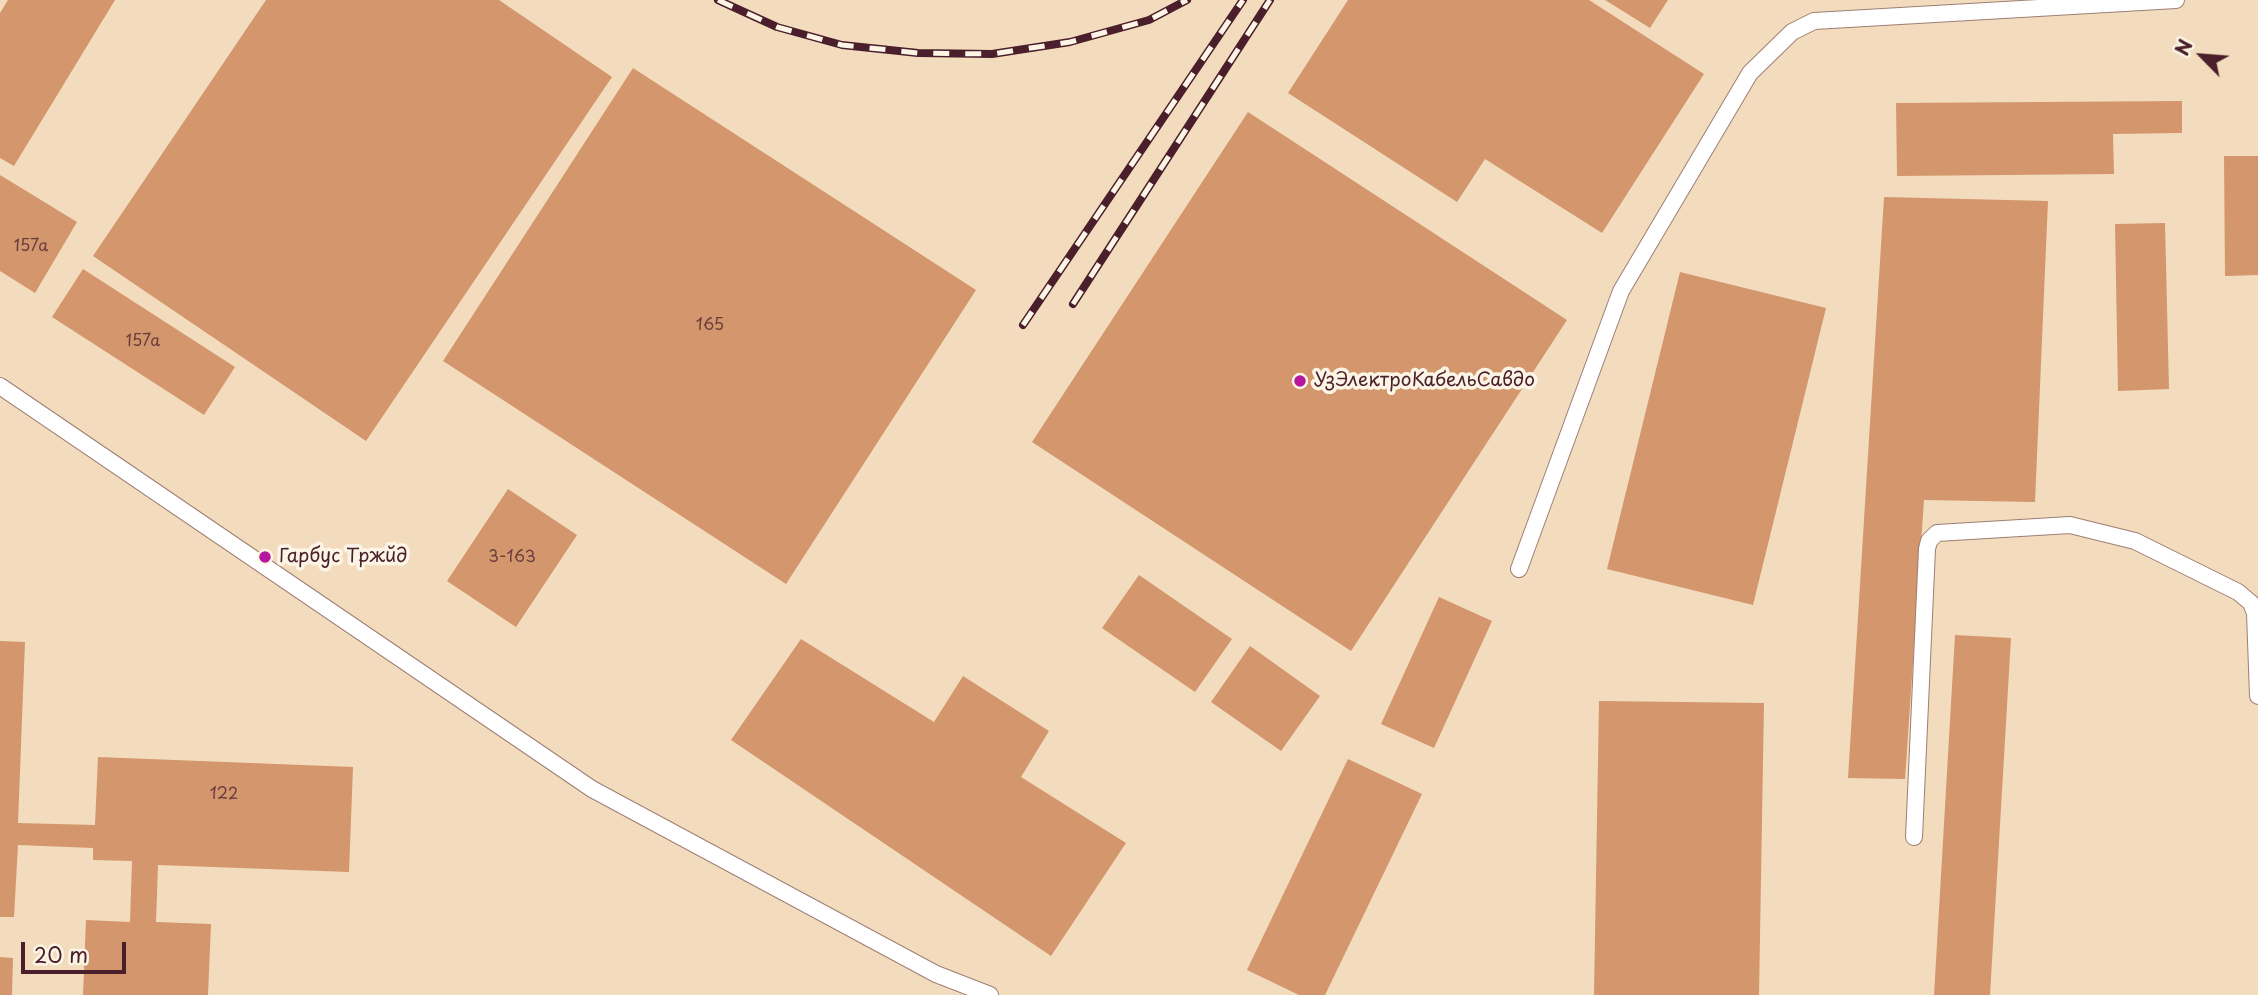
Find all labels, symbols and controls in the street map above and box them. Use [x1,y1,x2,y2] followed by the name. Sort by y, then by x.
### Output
[2167,21,2237,91] north arrow
[2167,34,2199,60] text: N
[14,237,48,257] house number: 157a
[696,316,724,336] house number: 165
[126,332,160,352] house number: 157a
[1314,370,1535,392] place label: УзЭлектроКабельСавдо
[1292,373,1308,389] marker: УзЭлектроКабельСавдо
[279,546,407,568] place label: Гарбус Тржйд
[488,548,536,568] house number: 3-163
[257,549,273,565] marker: Гарбус Тржйд
[210,785,238,805] house number: 122
[24,928,130,972] scale bar
[34,938,88,970] text: 20 m

